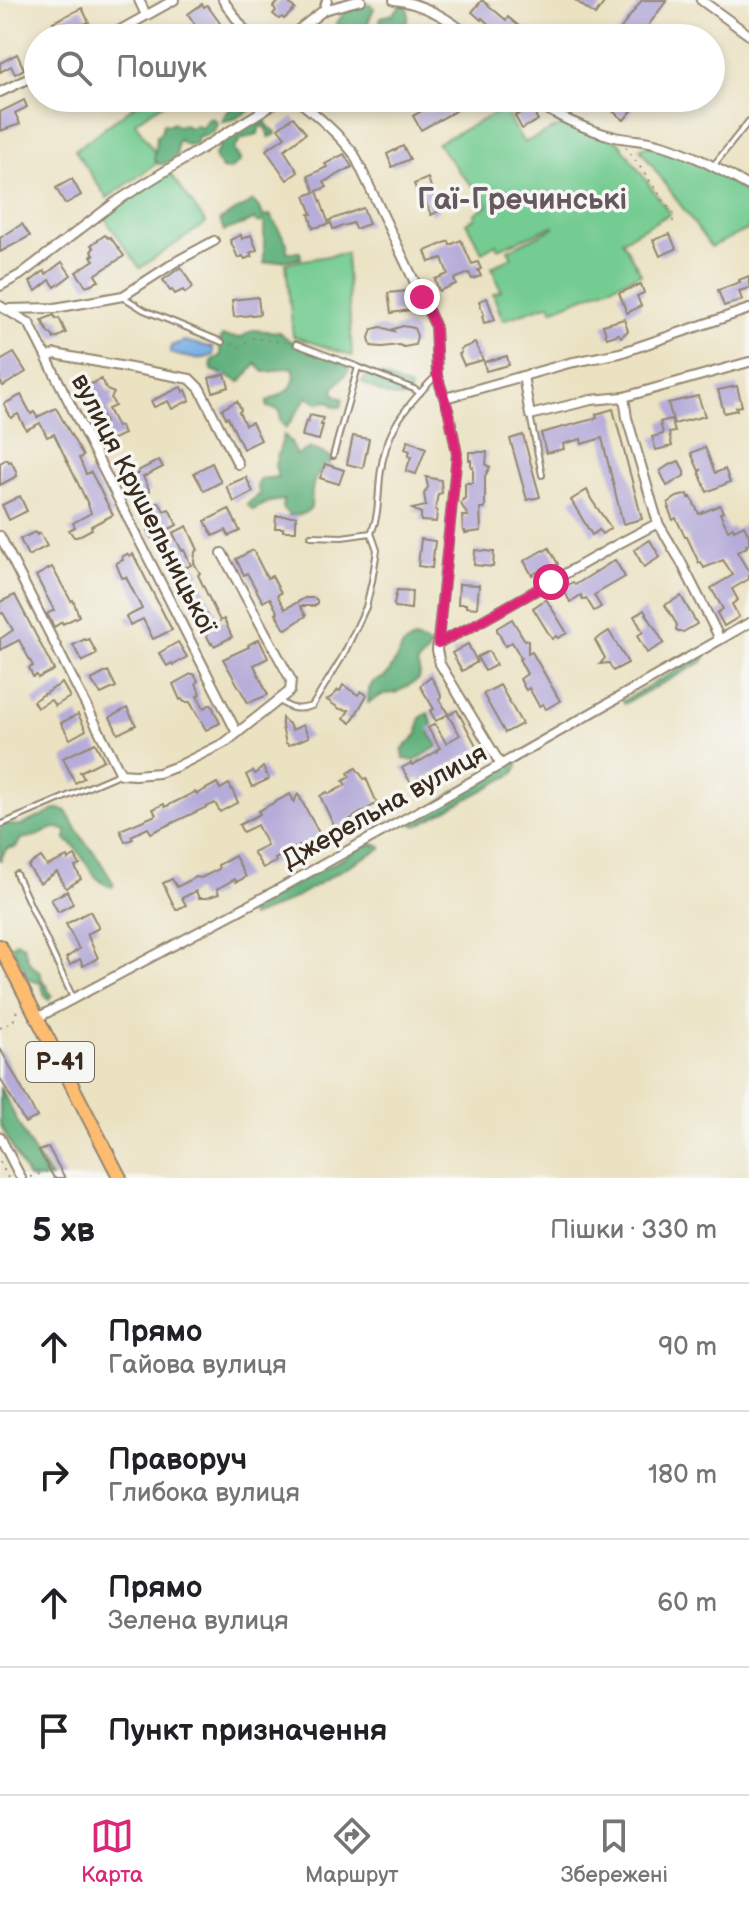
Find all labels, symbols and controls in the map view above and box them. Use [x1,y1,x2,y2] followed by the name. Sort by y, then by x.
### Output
[24,24,725,112] search box
[52,46,96,90] icon: search
[116,50,207,86] text: Пошук
[417,182,627,218] district label: Гаї-Гречинські
[404,279,440,315] route end
[64,369,223,640] street label: вулиця Крушельницької
[533,564,569,600] route start
[277,738,493,876] street label: Джерельна вулиця
[26,1042,94,1082] road number: Р-41
[32,1210,95,1251] text: 5 хв
[550,1215,717,1246] text: Пішки · 330 m
[108,1314,202,1350] text: Прямо
[32,1325,76,1369] icon: ahead
[658,1332,717,1363] text: 90 m
[108,1350,287,1381] text: Гайова вулиця
[108,1442,247,1478] text: Праворуч
[32,1453,76,1497] icon: right
[648,1460,717,1491] text: 180 m
[108,1478,300,1509] text: Глибока вулиця
[108,1570,202,1606] text: Прямо
[32,1581,76,1625] icon: ahead
[657,1588,717,1619] text: 60 m
[108,1606,289,1637] text: Зелена вулиця
[32,1709,76,1753] icon: arrive
[108,1713,387,1749] text: Пункт призначення
[81,1814,143,1889] tab: Карта
[305,1814,399,1889] tab: Маршрут
[561,1814,668,1889] tab: Збережені

